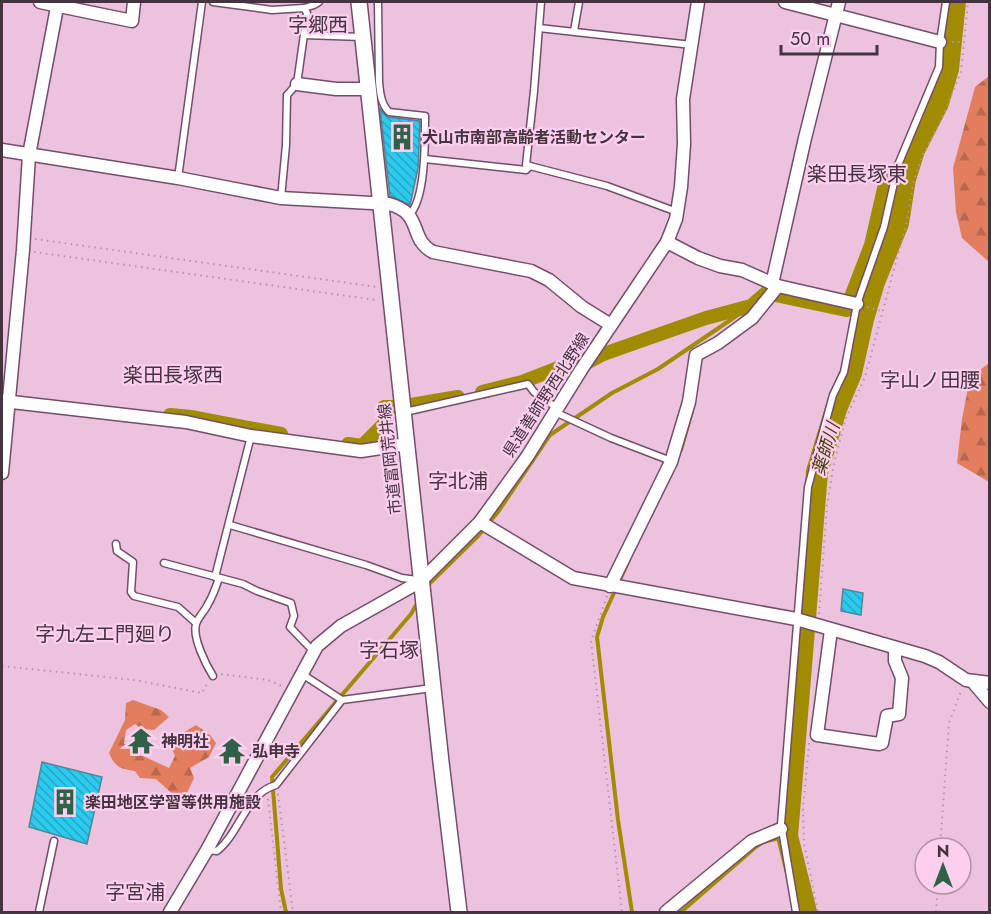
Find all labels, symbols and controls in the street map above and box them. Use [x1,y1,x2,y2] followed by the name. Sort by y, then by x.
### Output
[288,11,348,40] district label: 字郷西
[781,18,877,56] scale bar
[790,26,830,52] text: 50 m
[387,122,417,152] building icon: 犬山市南部高齢者活動センター
[422,126,646,149] place label: 犬山市南部高齢者活動センター
[807,160,907,189] district label: 楽田長塚東
[497,328,595,462] street label: 県道善師野西北野線
[123,361,223,390] district label: 楽田長塚西
[880,366,980,395] district label: 字山ノ田腰
[373,402,407,516] street label: 市道富岡荒井線
[806,417,847,479] water label: 薬師川
[428,467,488,496] district label: 字北浦
[35,620,175,649] district label: 字九左エ門廻り
[359,636,419,665] district label: 字石塚
[126,726,156,756] temple icon: 神明社
[161,730,209,753] place label: 神明社
[217,736,247,766] temple icon: 弘申寺
[252,740,300,763] place label: 弘申寺
[50,787,80,817] building icon: 楽田地区学習等供用施設
[85,791,261,814] place label: 楽田地区学習等供用施設
[913,836,973,896] north arrow
[937,840,949,863] text: N
[105,878,165,907] district label: 字宮浦

